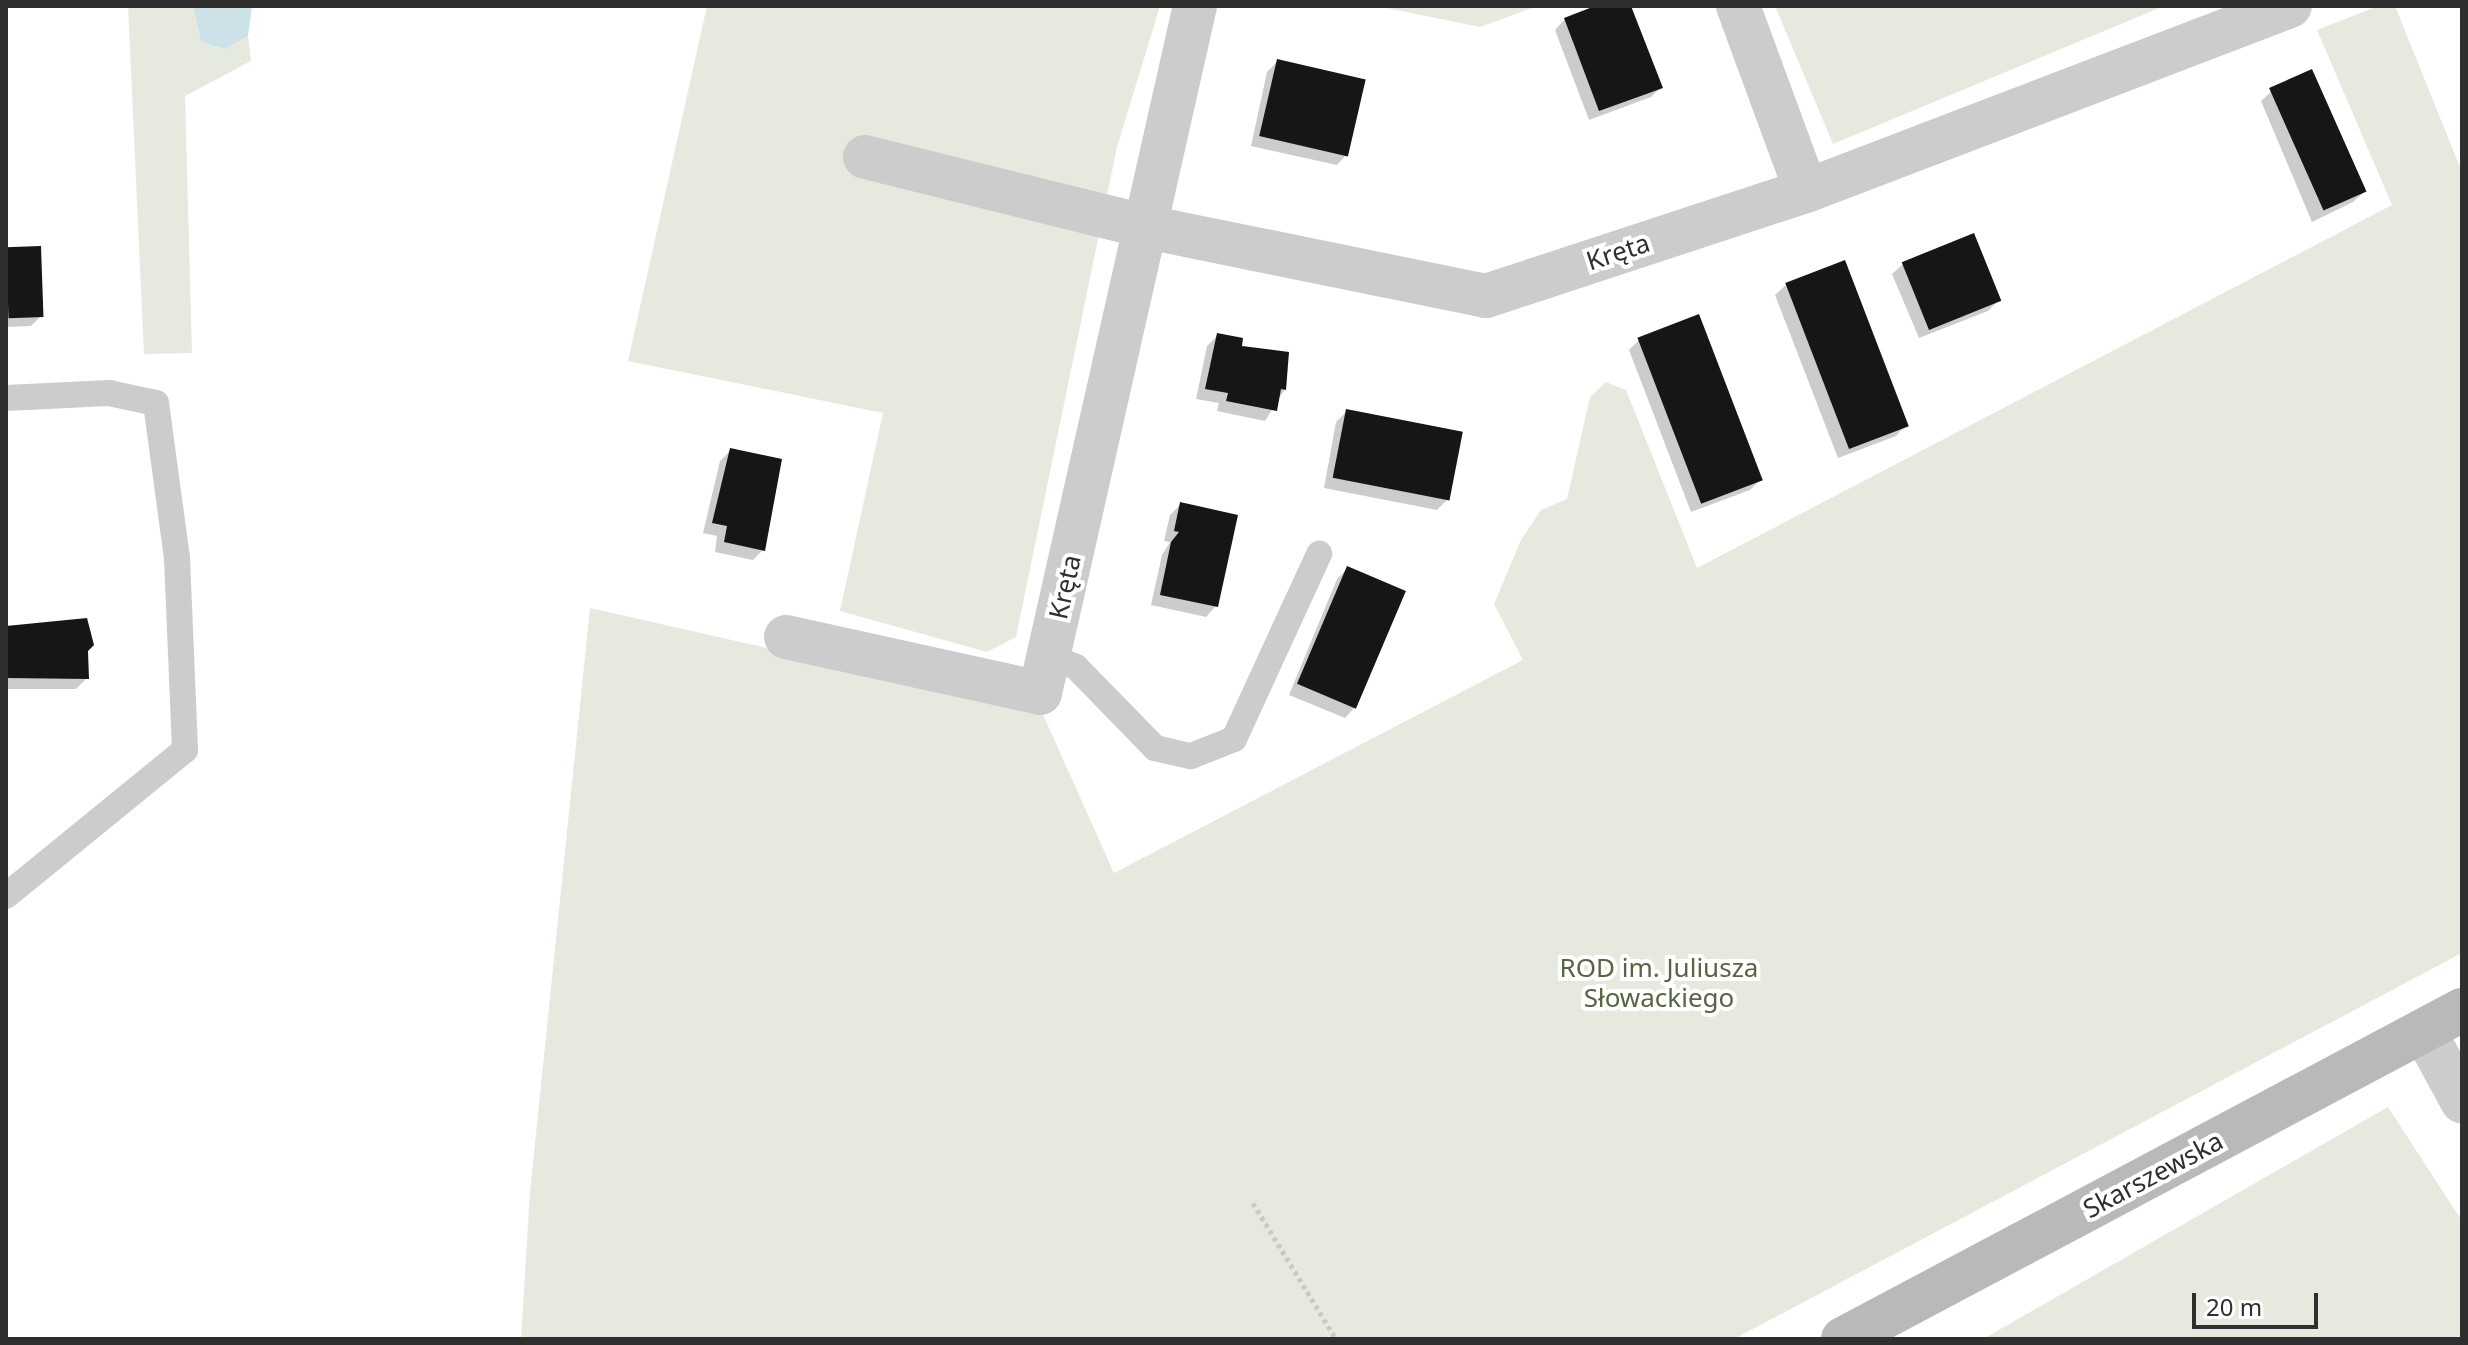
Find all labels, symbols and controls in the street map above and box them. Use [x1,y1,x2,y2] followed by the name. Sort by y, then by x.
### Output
[1582,227,1654,277] street label: Kręta
[1042,552,1088,622] street label: Kręta
[1560,952,1758,1014] park label: ROD im. Juliusza Słowackiego
[2078,1125,2228,1225] street label: Skarszewska
[2196,1277,2322,1327] scale bar
[2206,1290,2262,1323] text: 20 m

